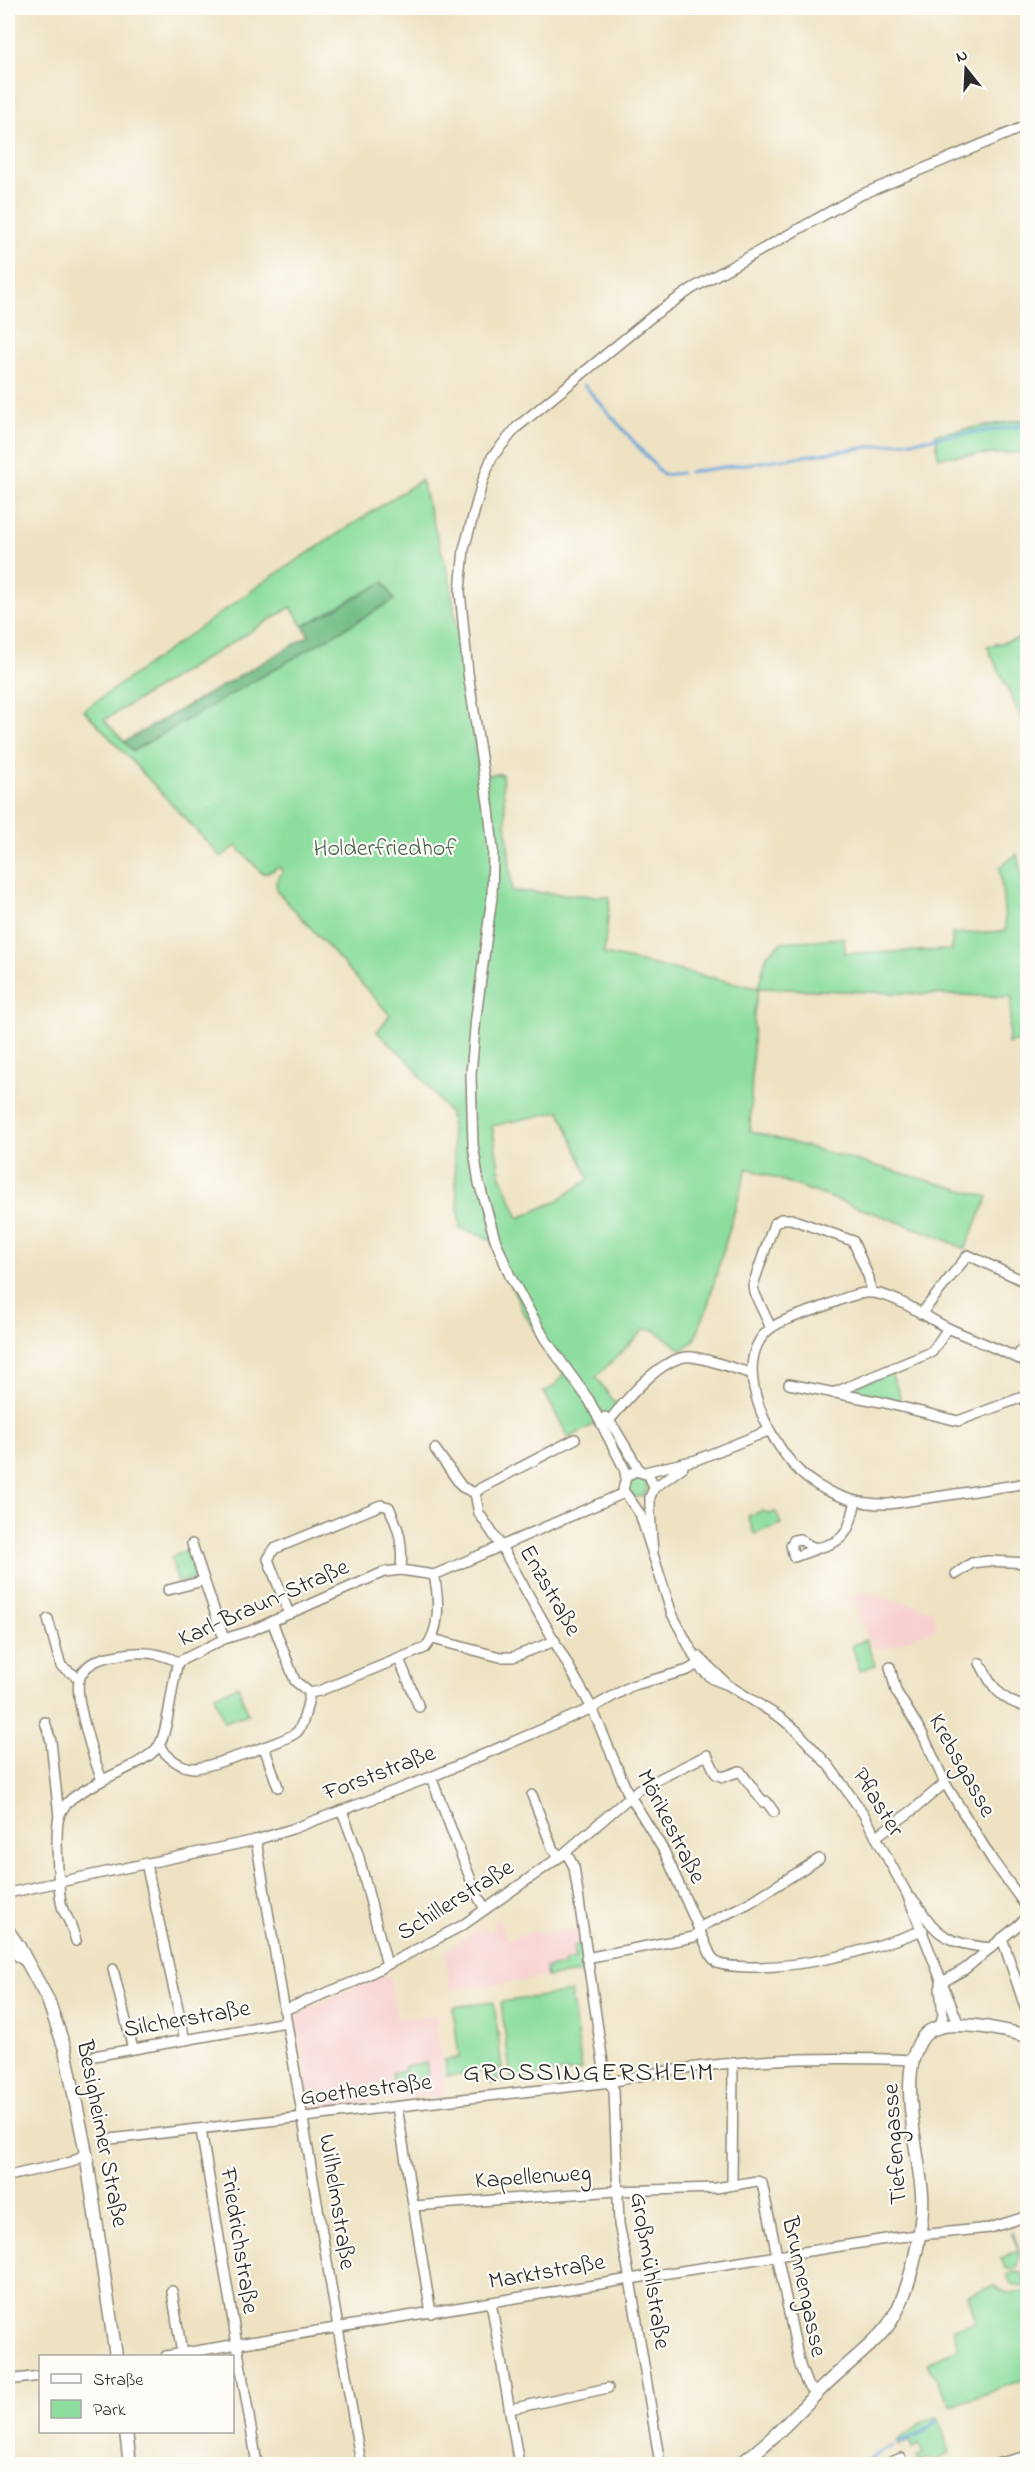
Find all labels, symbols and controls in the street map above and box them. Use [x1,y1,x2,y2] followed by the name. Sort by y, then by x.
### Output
[936,39,996,99] north arrow
[953,43,971,70] text: N
[314,832,457,867] park label: Holderfriedhof
[509,1539,589,1643] street label: Enzstraße
[173,1551,355,1657] street label: Karl-Braun-Straße
[918,1708,1004,1824] street label: Krebsgasse
[318,1737,441,1812] street label: Forststraße
[842,1762,912,1845] street label: Pflaster
[626,1764,714,1890] street label: Mörikestraße
[391,1851,521,1951] street label: Schillerstraße
[121,1992,253,2048] street label: Silcherstraße
[66,2037,136,2231] street label: Besigheimer Straße
[463,2054,715,2093] district label: GROSSINGERSHEIM
[298,2066,434,2116] street label: Goethestraße
[874,2082,918,2206] street label: Tiefengasse
[308,2132,364,2273] street label: Wilhelmstraße
[474,2156,592,2200] street label: Kapellenweg
[209,2164,267,2317] street label: Friedrichstraße
[619,2190,679,2352] street label: Großmühlstraße
[771,2213,835,2361] street label: Brunnengasse
[486,2246,608,2300] street label: Marktstraße
[39,2355,234,2433] legend
[93,2368,144,2394] text: Straße
[93,2398,126,2424] text: Park

